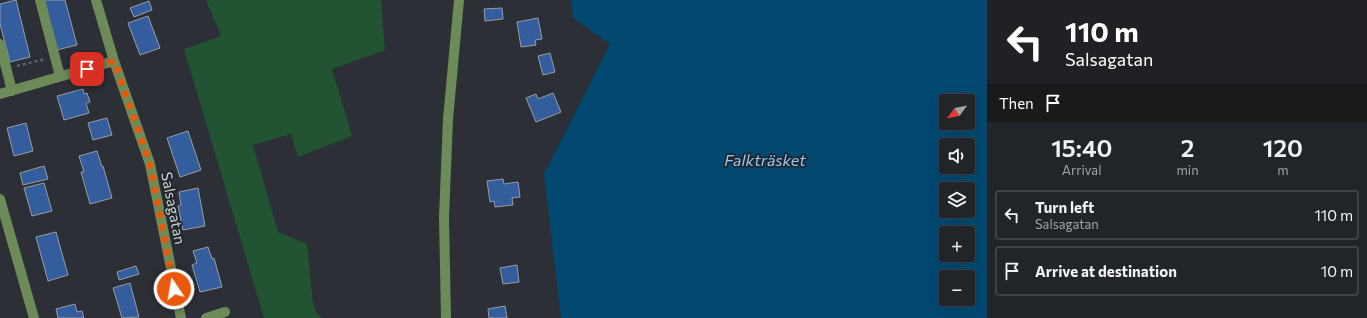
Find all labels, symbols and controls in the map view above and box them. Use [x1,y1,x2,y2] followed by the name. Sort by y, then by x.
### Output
[1065,14,1139,48] text: 110 m
[999,16,1051,68] icon: left
[1065,48,1153,70] text: Salsagatan
[70,52,104,86] pin
[76,58,98,80] icon: arrive
[1042,92,1064,114] icon: arrive
[939,94,975,130] north arrow
[939,94,975,306] map controls
[999,94,1034,112] text: Then
[1051,133,1112,162] text: 15:40
[1181,133,1194,162] text: 2
[1263,133,1303,162] text: 120
[939,138,975,174] button: sound
[724,150,806,169] water label: Falkträsket
[1062,162,1101,178] text: Arrival
[1177,162,1199,178] text: min
[1277,162,1288,178] text: m
[158,170,190,246] street label: Salsagatan
[939,182,975,218] button: layers
[1035,198,1094,216] text: Turn left
[1001,204,1023,226] icon: left
[1314,206,1353,224] text: 110 m
[1035,216,1099,232] text: Salsagatan
[939,226,975,262] button: +
[1001,260,1023,282] icon: arrive
[1035,262,1177,280] text: Arrive at destination
[1321,262,1353,280] text: 10 m
[153,268,195,310] position arrow
[939,270,975,306] button: −

